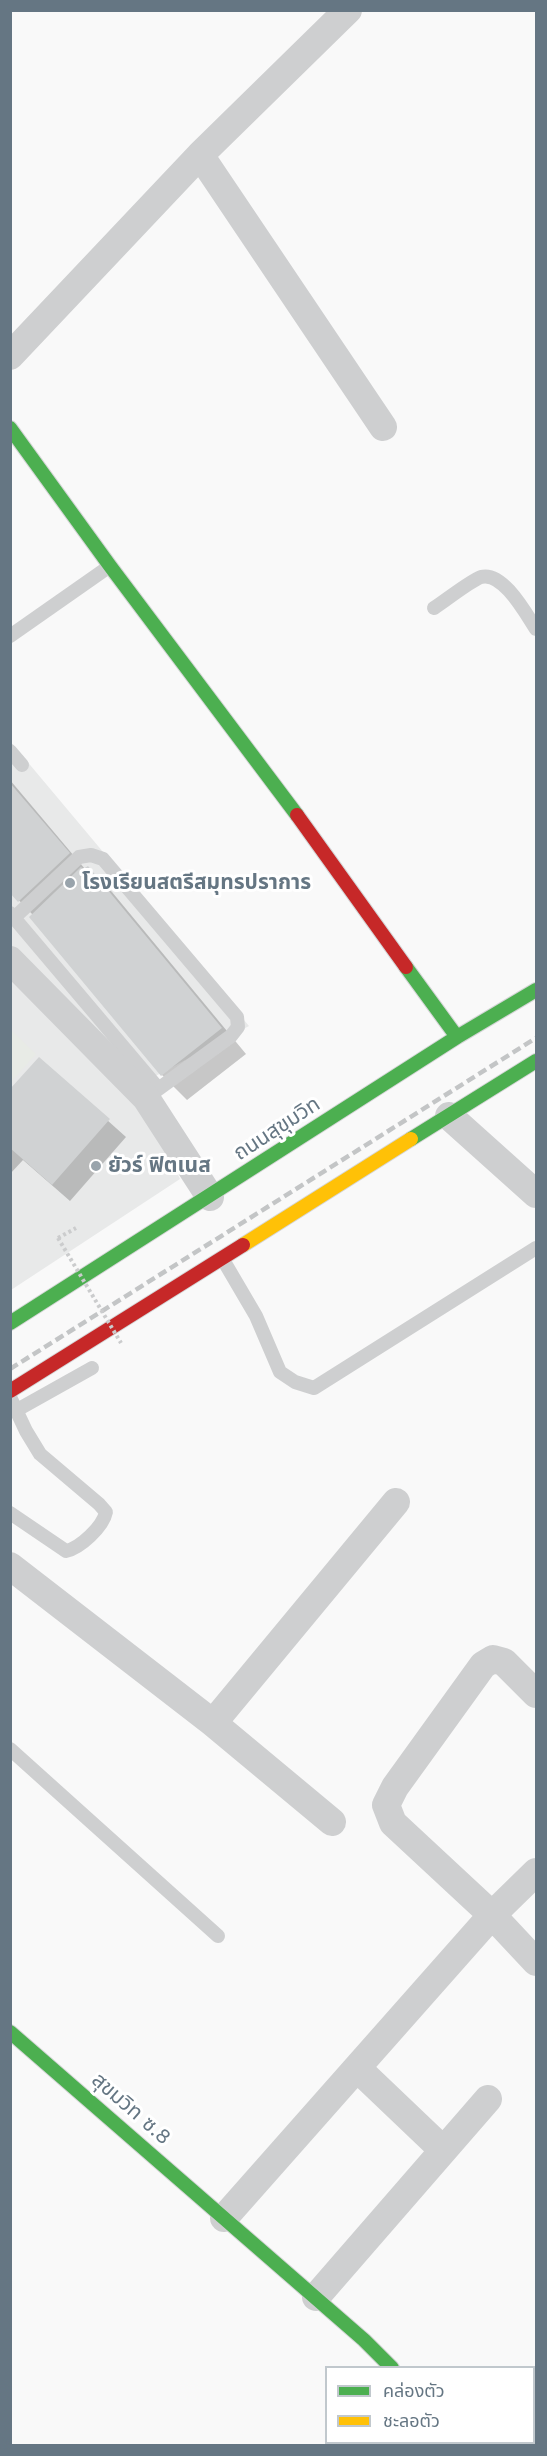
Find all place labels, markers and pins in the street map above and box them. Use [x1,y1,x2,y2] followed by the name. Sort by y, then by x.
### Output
[82,870,311,896] place label: โรงเรียนสตรีสมุทรปราการ
[63,876,77,890] marker: โรงเรียนสตรีสมุทรปราการ
[108,1153,211,1179] place label: ยัวร์ ฟิตเนส
[89,1159,103,1173] marker: ยัวร์ ฟิตเนส

